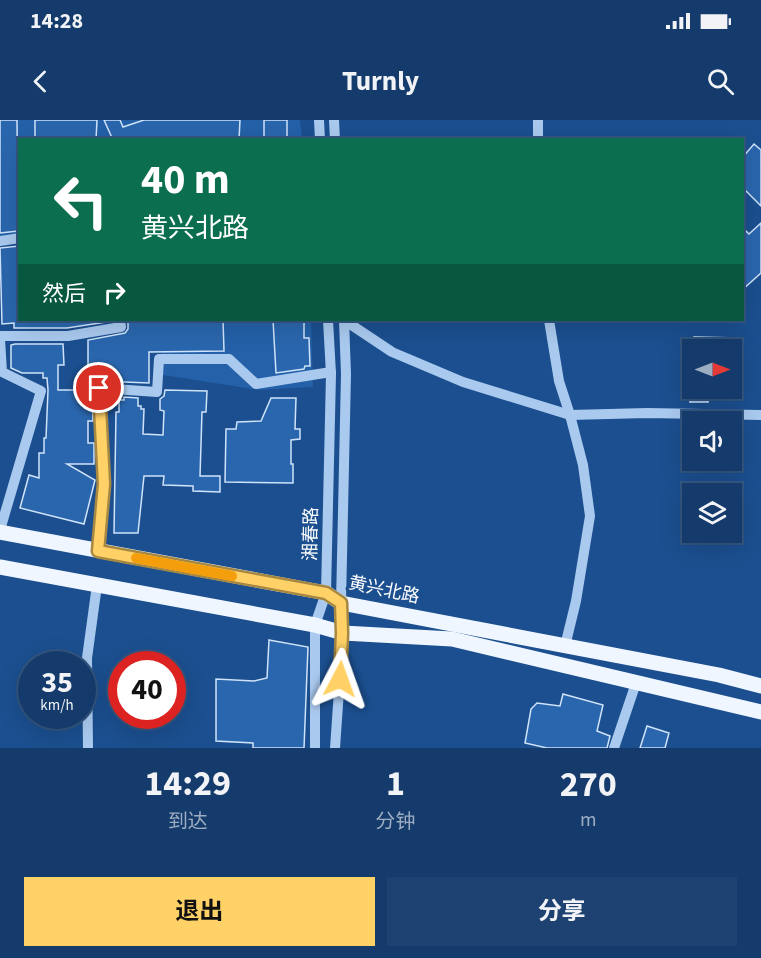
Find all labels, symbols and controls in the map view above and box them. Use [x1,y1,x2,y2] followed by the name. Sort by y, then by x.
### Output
[30,5,83,37] text: 14:28
[342,62,419,101] text: Turnly
[24,65,57,98] icon: back
[704,65,737,98] icon: search
[141,150,230,210] text: 40 m
[42,162,120,240] icon: left
[141,209,249,248] text: 黄兴北路
[98,276,131,309] icon: right
[42,278,86,310] text: 然后
[682,339,742,399] north arrow
[682,339,742,543] map controls
[73,362,124,413] pin
[82,371,115,404] icon: arrive
[682,411,742,471] button: sound
[682,483,742,543] button: layers
[298,507,324,561] street label: 湘春路
[346,570,422,610] street label: 黄兴北路
[308,647,372,711] position arrow
[108,651,186,729] speed limit sign: 40
[41,661,73,704] text: 35
[40,695,74,716] text: km/h
[144,758,231,809] text: 14:29
[386,758,405,809] text: 1
[560,759,617,810] text: 270
[580,806,597,834] text: m
[168,808,208,836] text: 到达
[375,808,415,836] text: 分钟
[24,877,375,946] button: 退出
[387,877,737,946] button: 分享

